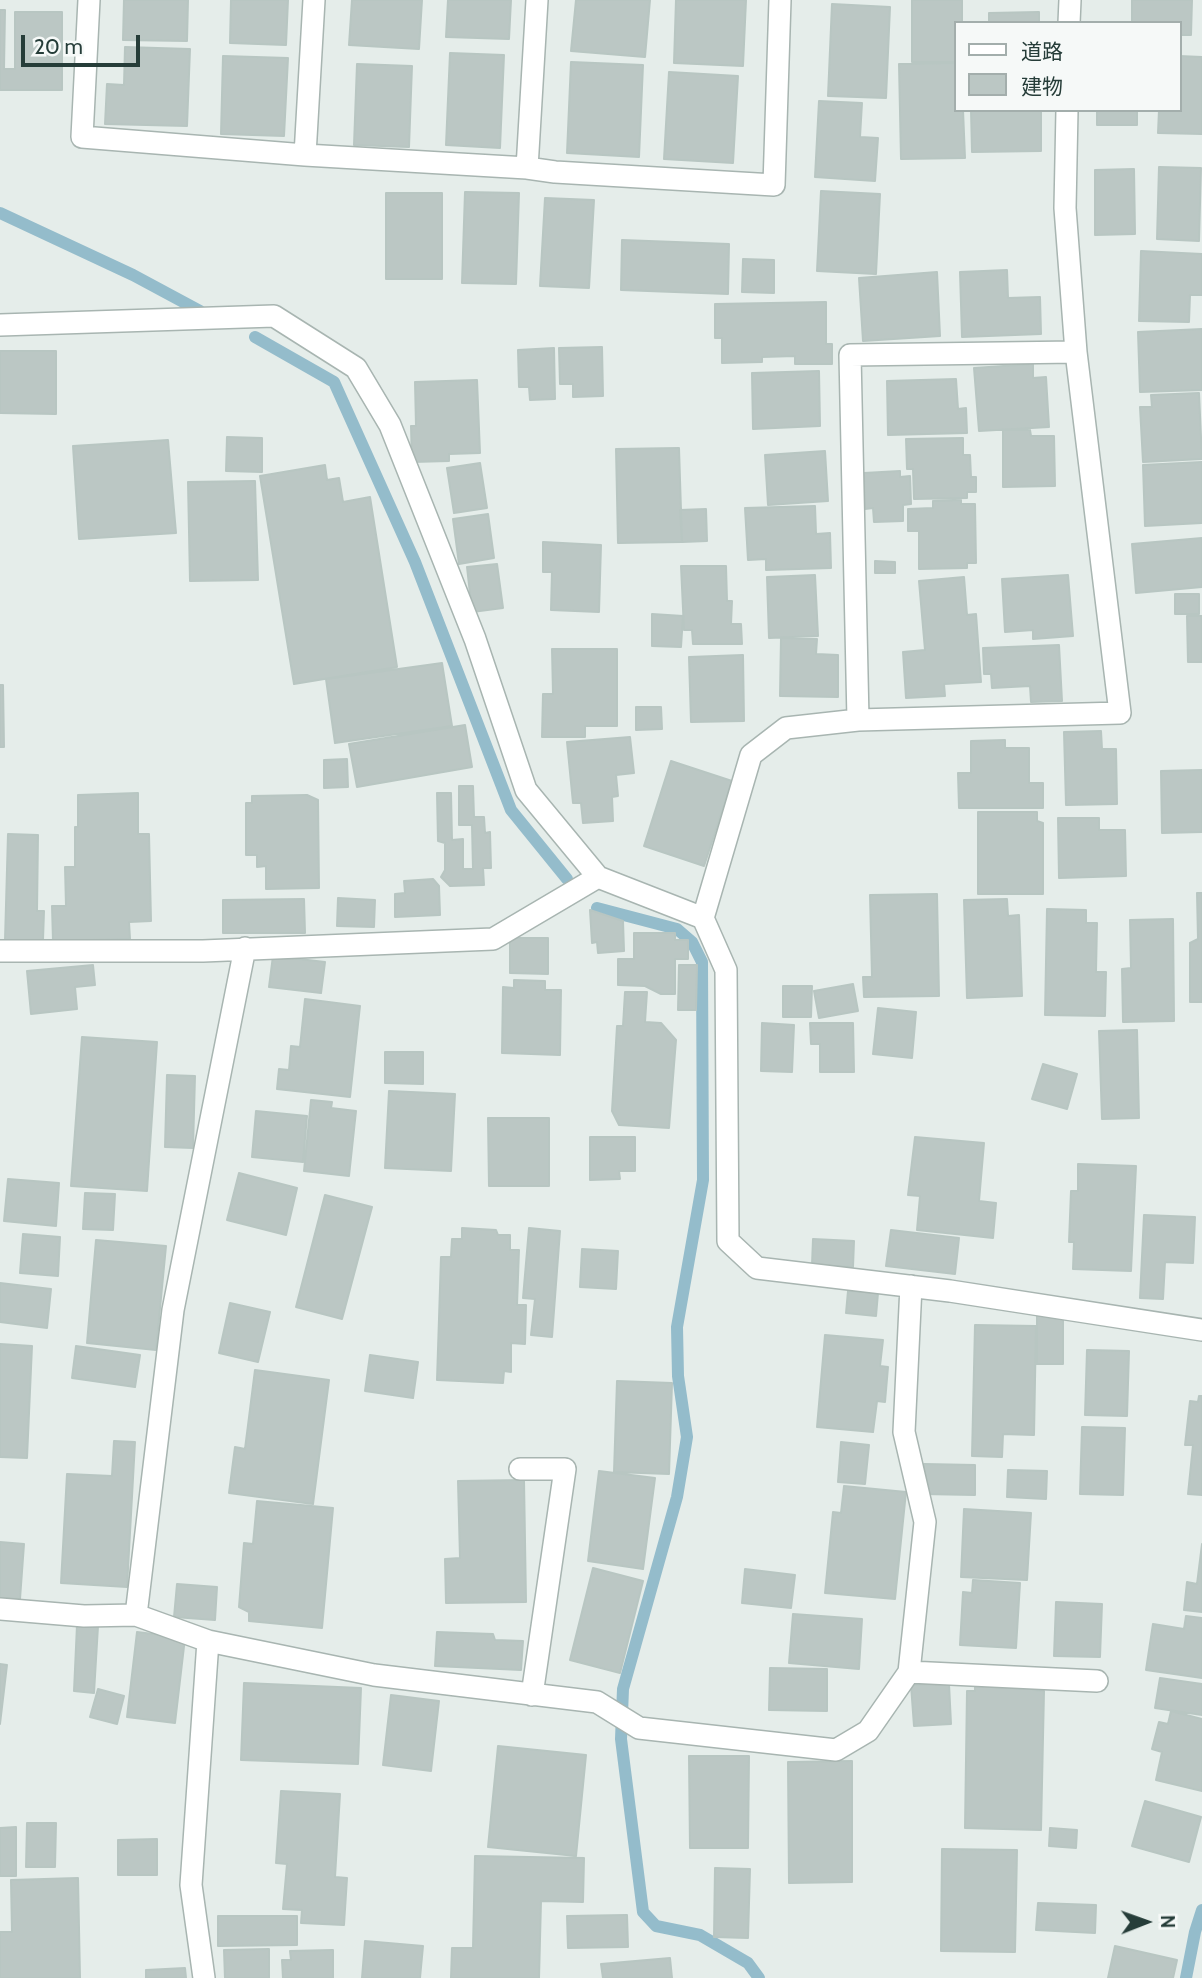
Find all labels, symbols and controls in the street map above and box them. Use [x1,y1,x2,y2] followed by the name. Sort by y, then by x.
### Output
[24,21,144,65] scale bar
[954,21,1181,112] legend
[34,34,83,59] text: 20 m
[1021,39,1063,64] text: 道路
[1021,74,1063,99] text: 建物
[1111,1887,1181,1957] north arrow
[1156,1915,1179,1929] text: N

